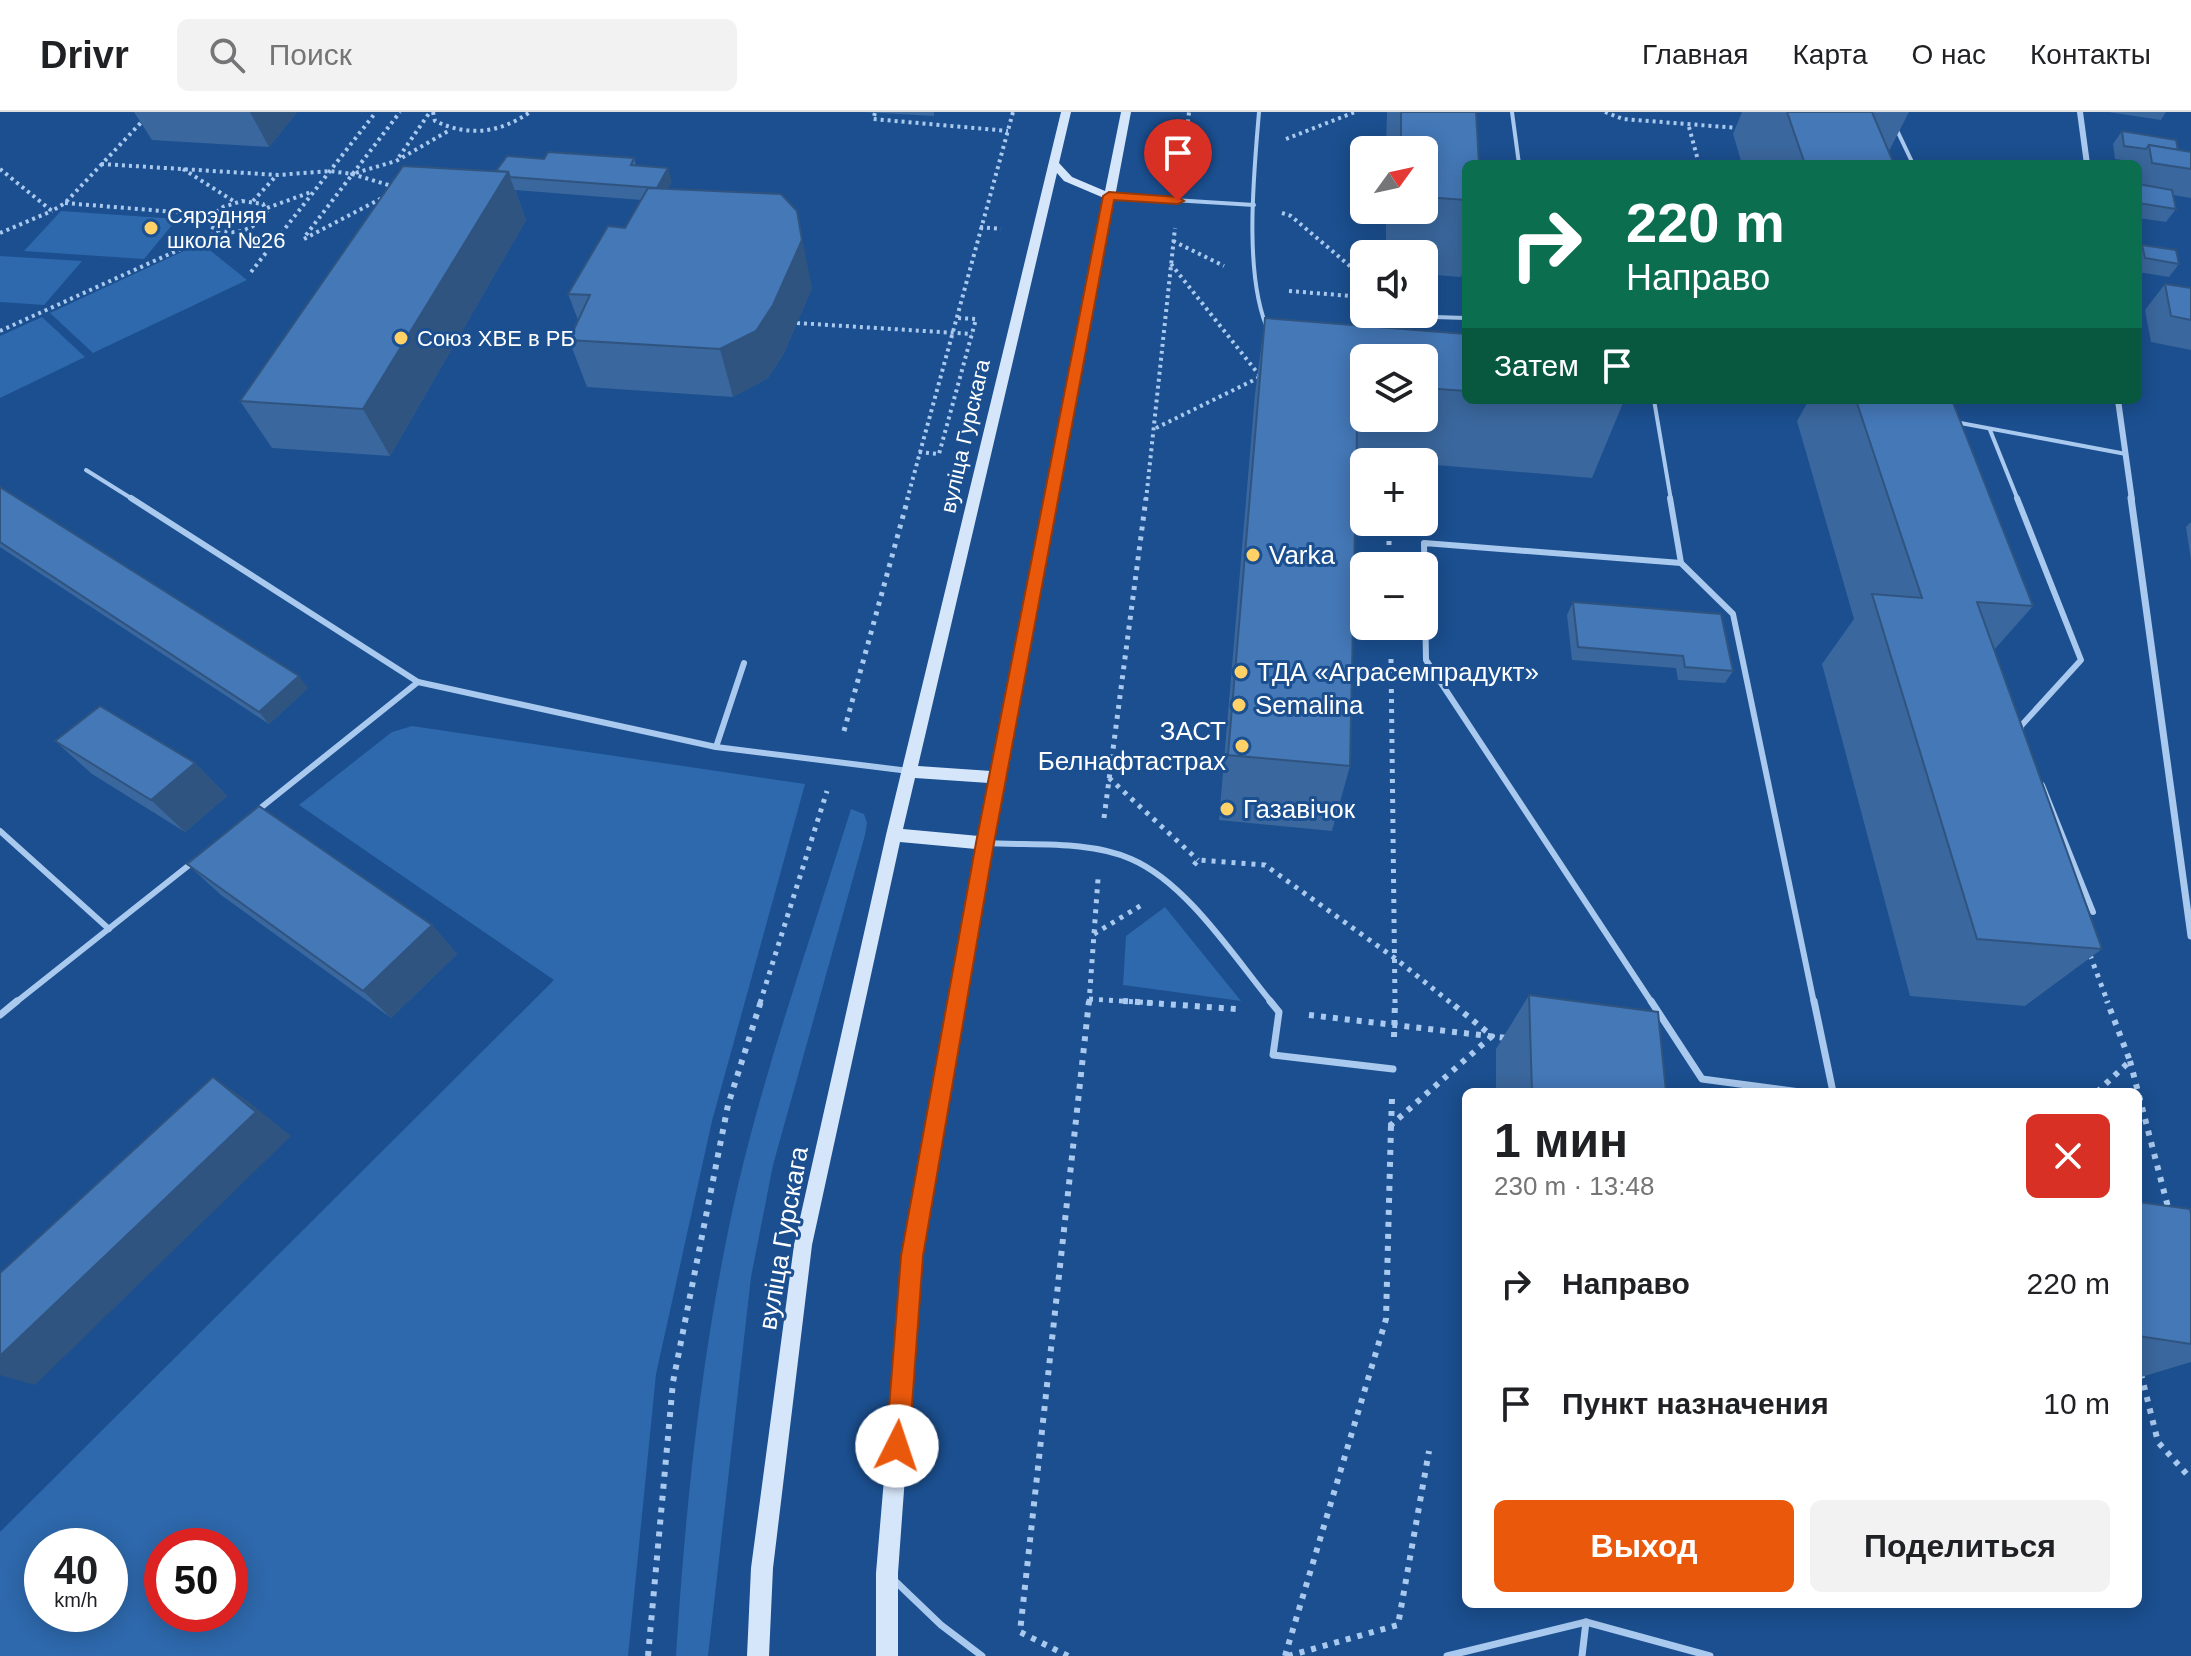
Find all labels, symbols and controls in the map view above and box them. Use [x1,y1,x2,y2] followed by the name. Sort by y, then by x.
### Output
[177,19,737,91] search box
[205,33,249,77] icon: search
[40,34,129,76] text: Drivr
[269,38,352,71] text: Поиск
[1642,39,1749,70] text: Главная
[1793,39,1867,70] text: Карта
[1911,39,1986,70] text: О нас
[2030,39,2151,70] text: Контакты
[1144,119,1212,201] pin
[1156,131,1200,175] icon: arrive
[1350,136,1438,224] north arrow
[1350,136,1438,640] map controls
[1626,191,1785,254] text: 220 m
[1494,192,1598,296] icon: right
[167,203,286,253] place label: Сярэдняя школа №26
[142,219,160,237] marker: Сярэдняя школа №26
[1350,240,1438,328] button: sound
[1626,257,1770,298] text: Направо
[417,326,575,351] place label: Союз ХВЕ в РБ
[392,329,410,347] marker: Союз ХВЕ в РБ
[1350,344,1438,432] button: layers
[1595,344,1639,388] icon: arrive
[1494,349,1579,382] text: Затем
[935,356,995,515] street label: вуліца Гурскага
[1350,448,1438,536] button: +
[1269,540,1336,570] place label: Varka
[1244,546,1262,564] marker: Varka
[1350,552,1438,640] button: −
[1257,657,1539,687] place label: ТДА «Аграсемпрадукт»
[1232,663,1250,681] marker: ТДА «Аграсемпрадукт»
[1255,690,1364,720] place label: Semalina
[1230,696,1248,714] marker: Semalina
[1038,716,1226,776] place label: ЗАСТ Белнафтастрах
[1233,737,1251,755] marker: ЗАСТ Белнафтастрах
[1243,794,1356,824] place label: Газавічок
[1218,800,1236,818] marker: Газавічок
[1494,1114,1628,1167] text: 1 мин
[2026,1114,2110,1198] button: close
[752,1144,814,1332] street label: вуліца Гурскага
[1494,1171,1654,1201] text: 230 m · 13:48
[1494,1262,1538,1306] icon: right
[1562,1267,1690,1300] text: Направо
[2027,1267,2110,1300] text: 220 m
[1494,1382,1538,1426] icon: arrive
[1562,1387,1829,1420] text: Пункт назначения
[2043,1387,2110,1420] text: 10 m
[855,1404,939,1488] position arrow
[1494,1500,1794,1592] button: Выход
[1810,1500,2110,1592] button: Поделиться
[144,1528,248,1632] speed limit sign: 50
[54,1548,98,1592] text: 40
[54,1589,98,1611] text: km/h

